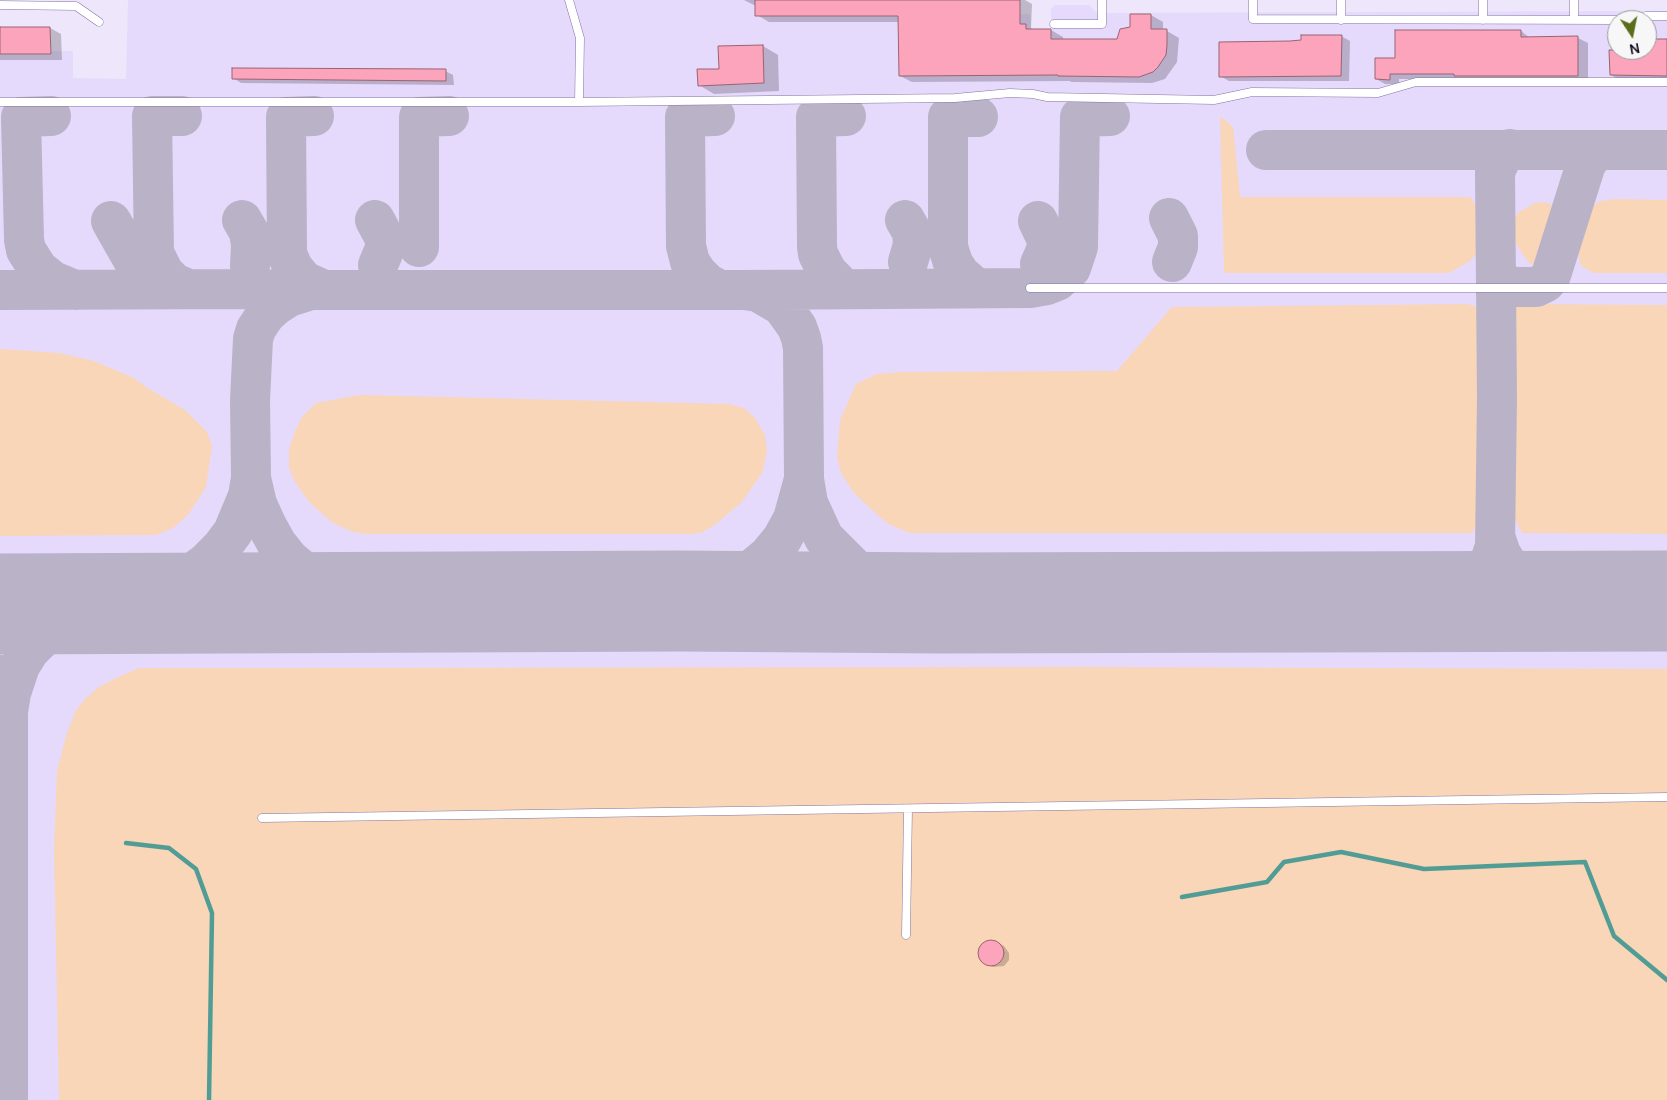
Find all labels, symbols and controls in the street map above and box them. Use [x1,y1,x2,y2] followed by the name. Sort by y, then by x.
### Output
[1607,10,1657,60] north arrow
[1628,39,1642,60] text: N

